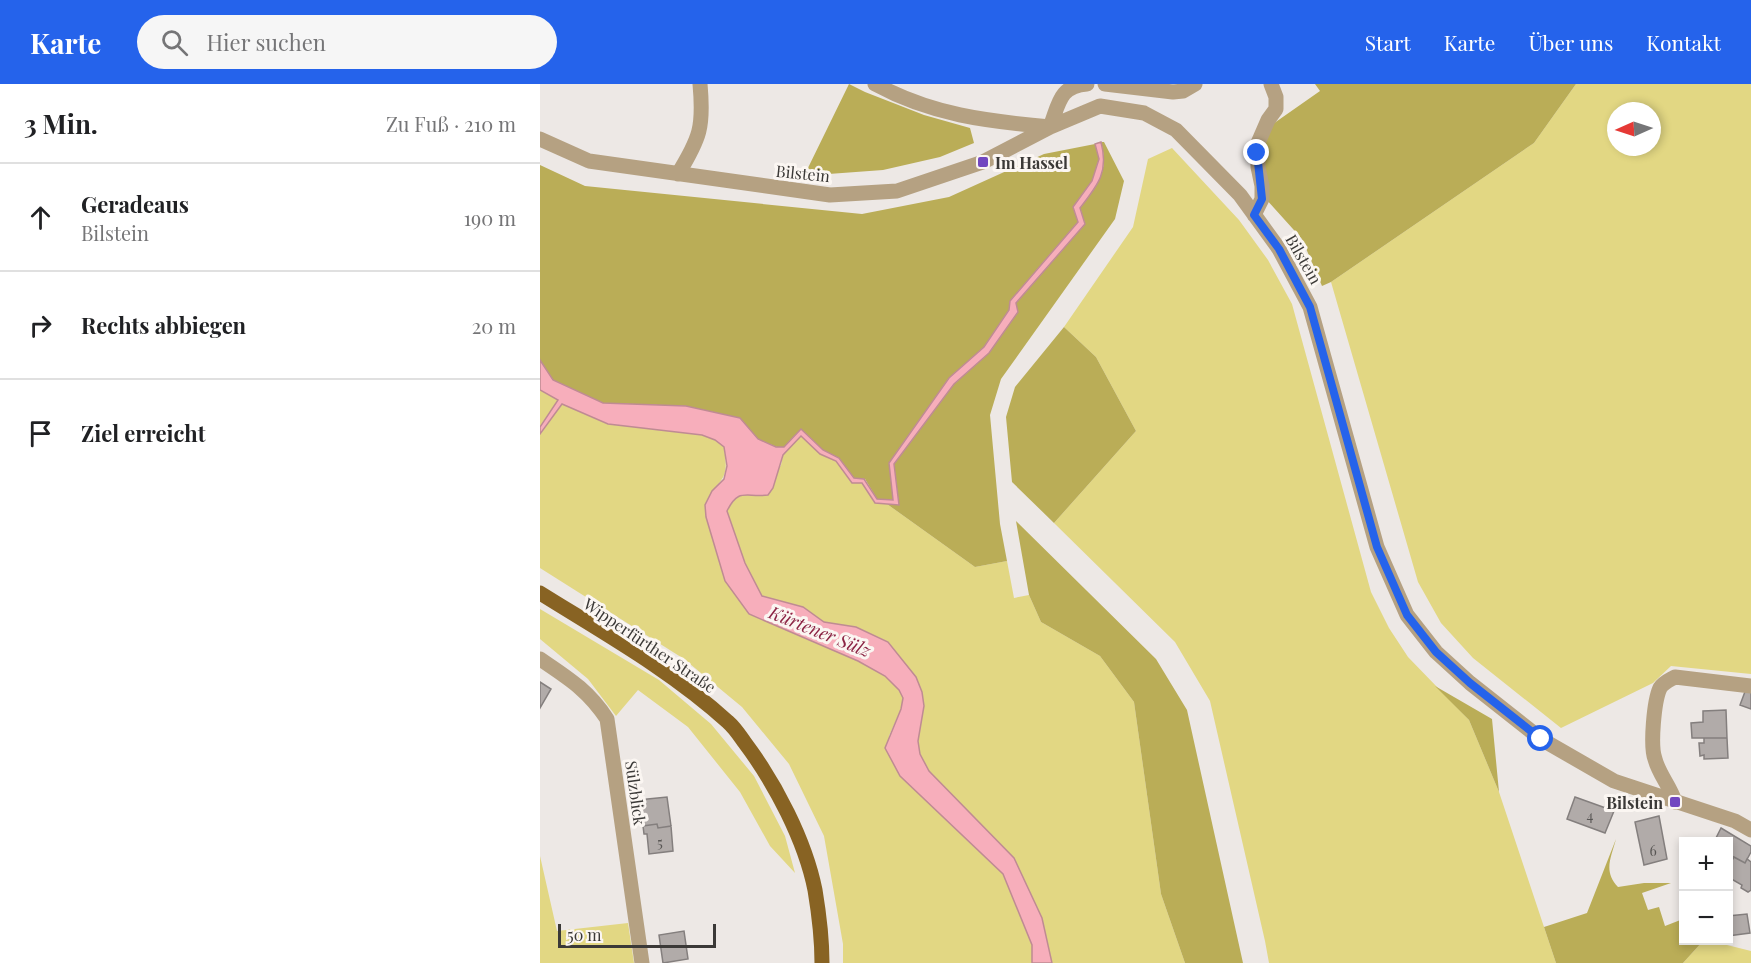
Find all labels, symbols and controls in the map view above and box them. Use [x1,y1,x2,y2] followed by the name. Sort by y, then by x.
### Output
[137,15,557,69] search box
[30,24,101,61] text: Karte
[158,26,191,59] icon: search
[206,27,326,57] text: Hier suchen
[1365,28,1411,56] text: Start
[1444,28,1495,56] text: Karte
[1528,28,1613,56] text: Über uns
[1646,28,1721,56] text: Kontakt
[1607,102,1661,156] north arrow
[24,106,98,141] text: 3 Min.
[386,110,516,137] text: Zu Fuß · 210 m
[1243,139,1269,165] route end
[995,152,1068,173] place label: Im Hassel
[976,155,990,169] marker: Im Hassel
[775,160,832,186] street label: Bilstein
[81,189,189,219] text: Geradeaus
[24,201,57,234] icon: ahead
[464,204,516,231] text: 190 m
[81,219,149,246] text: Bilstein
[1281,230,1327,288] street label: Bilstein
[24,309,57,342] icon: right
[81,310,246,340] text: Rechts abbiegen
[472,312,516,339] text: 20 m
[24,417,57,450] icon: arrive
[81,418,205,448] text: Ziel erreicht
[579,592,720,697] street label: Wipperfürther Straße
[765,599,875,663] water label: Kürtener Sülz
[1527,725,1553,751] route start
[621,759,651,827] street label: Sülzblick
[1606,792,1663,813] place label: Bilstein
[1668,795,1682,809] marker: Bilstein
[1587,806,1594,825] house number: 4
[657,833,663,852] house number: 5
[1679,837,1733,945] map controls
[1679,837,1733,891] button: +
[1649,841,1657,860] house number: 6
[1679,891,1733,945] button: −
[558,921,716,948] scale bar
[567,924,601,945] text: 50 m

